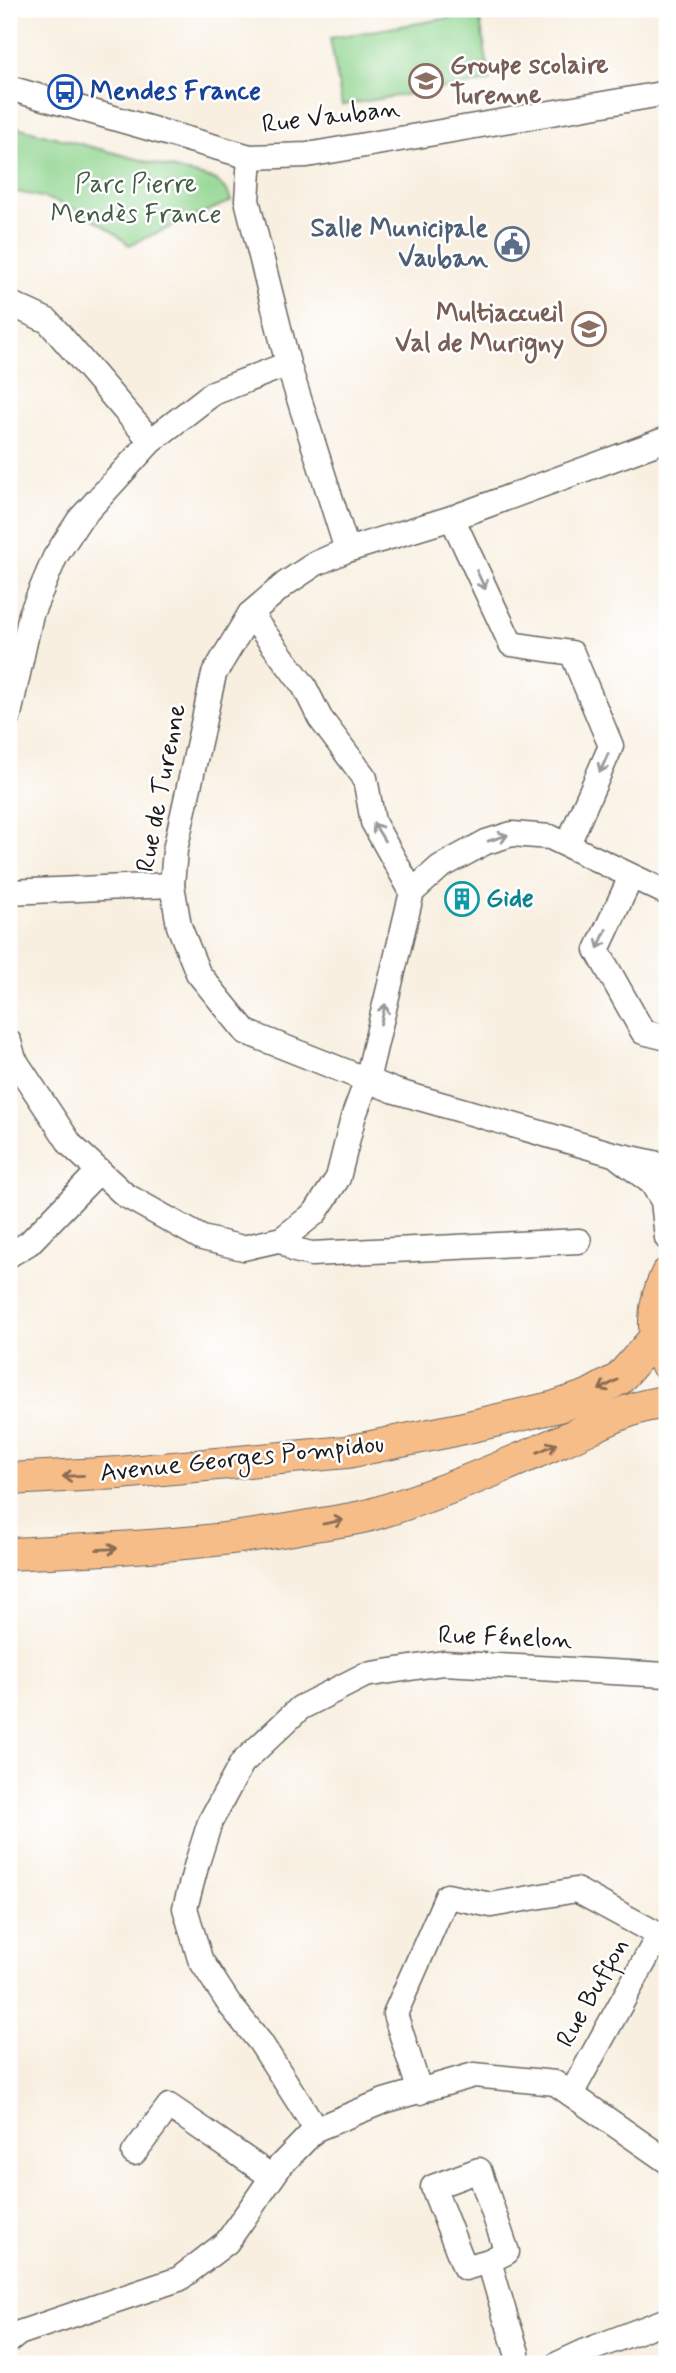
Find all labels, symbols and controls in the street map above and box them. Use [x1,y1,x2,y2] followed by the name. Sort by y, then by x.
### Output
[450,49,609,113] place label: Groupe scolaire Turenne
[407,62,445,100] school or university icon: Groupe scolaire Turenne
[46,73,84,111] bus stop icon: Mendes France
[90,75,261,109] place label: Mendes France
[260,92,402,142] street label: Rue Vauban
[51,168,221,232] park label: Parc Pierre Mendès France
[311,212,489,276] place label: Salle Municipale Vauban
[493,225,531,263] public building icon: Salle Municipale Vauban
[395,297,564,364] place label: Multiaccueil Val de Murigny
[570,310,608,348] school or university icon: Multiaccueil Val de Murigny
[475,568,488,590] one-way arrow
[129,701,195,875] street label: Rue de Turenne
[597,751,610,773] one-way arrow
[372,823,386,843] one-way arrow
[487,831,509,844] one-way arrow
[443,880,481,918] building icon: Gide
[486,882,534,916] place label: Gide
[595,928,608,949] one-way arrow
[377,1003,390,1026] one-way arrow
[598,1379,619,1392] one-way arrow
[98,1427,386,1493] street label: Avenue Georges Pompidou
[536,1441,557,1454] one-way arrow
[61,1469,84,1482] one-way arrow
[321,1515,344,1528] one-way arrow
[96,1543,119,1556] one-way arrow
[437,1619,573,1657] street label: Rue Fénelon
[549,1932,639,2055] street label: Rue Buffon

